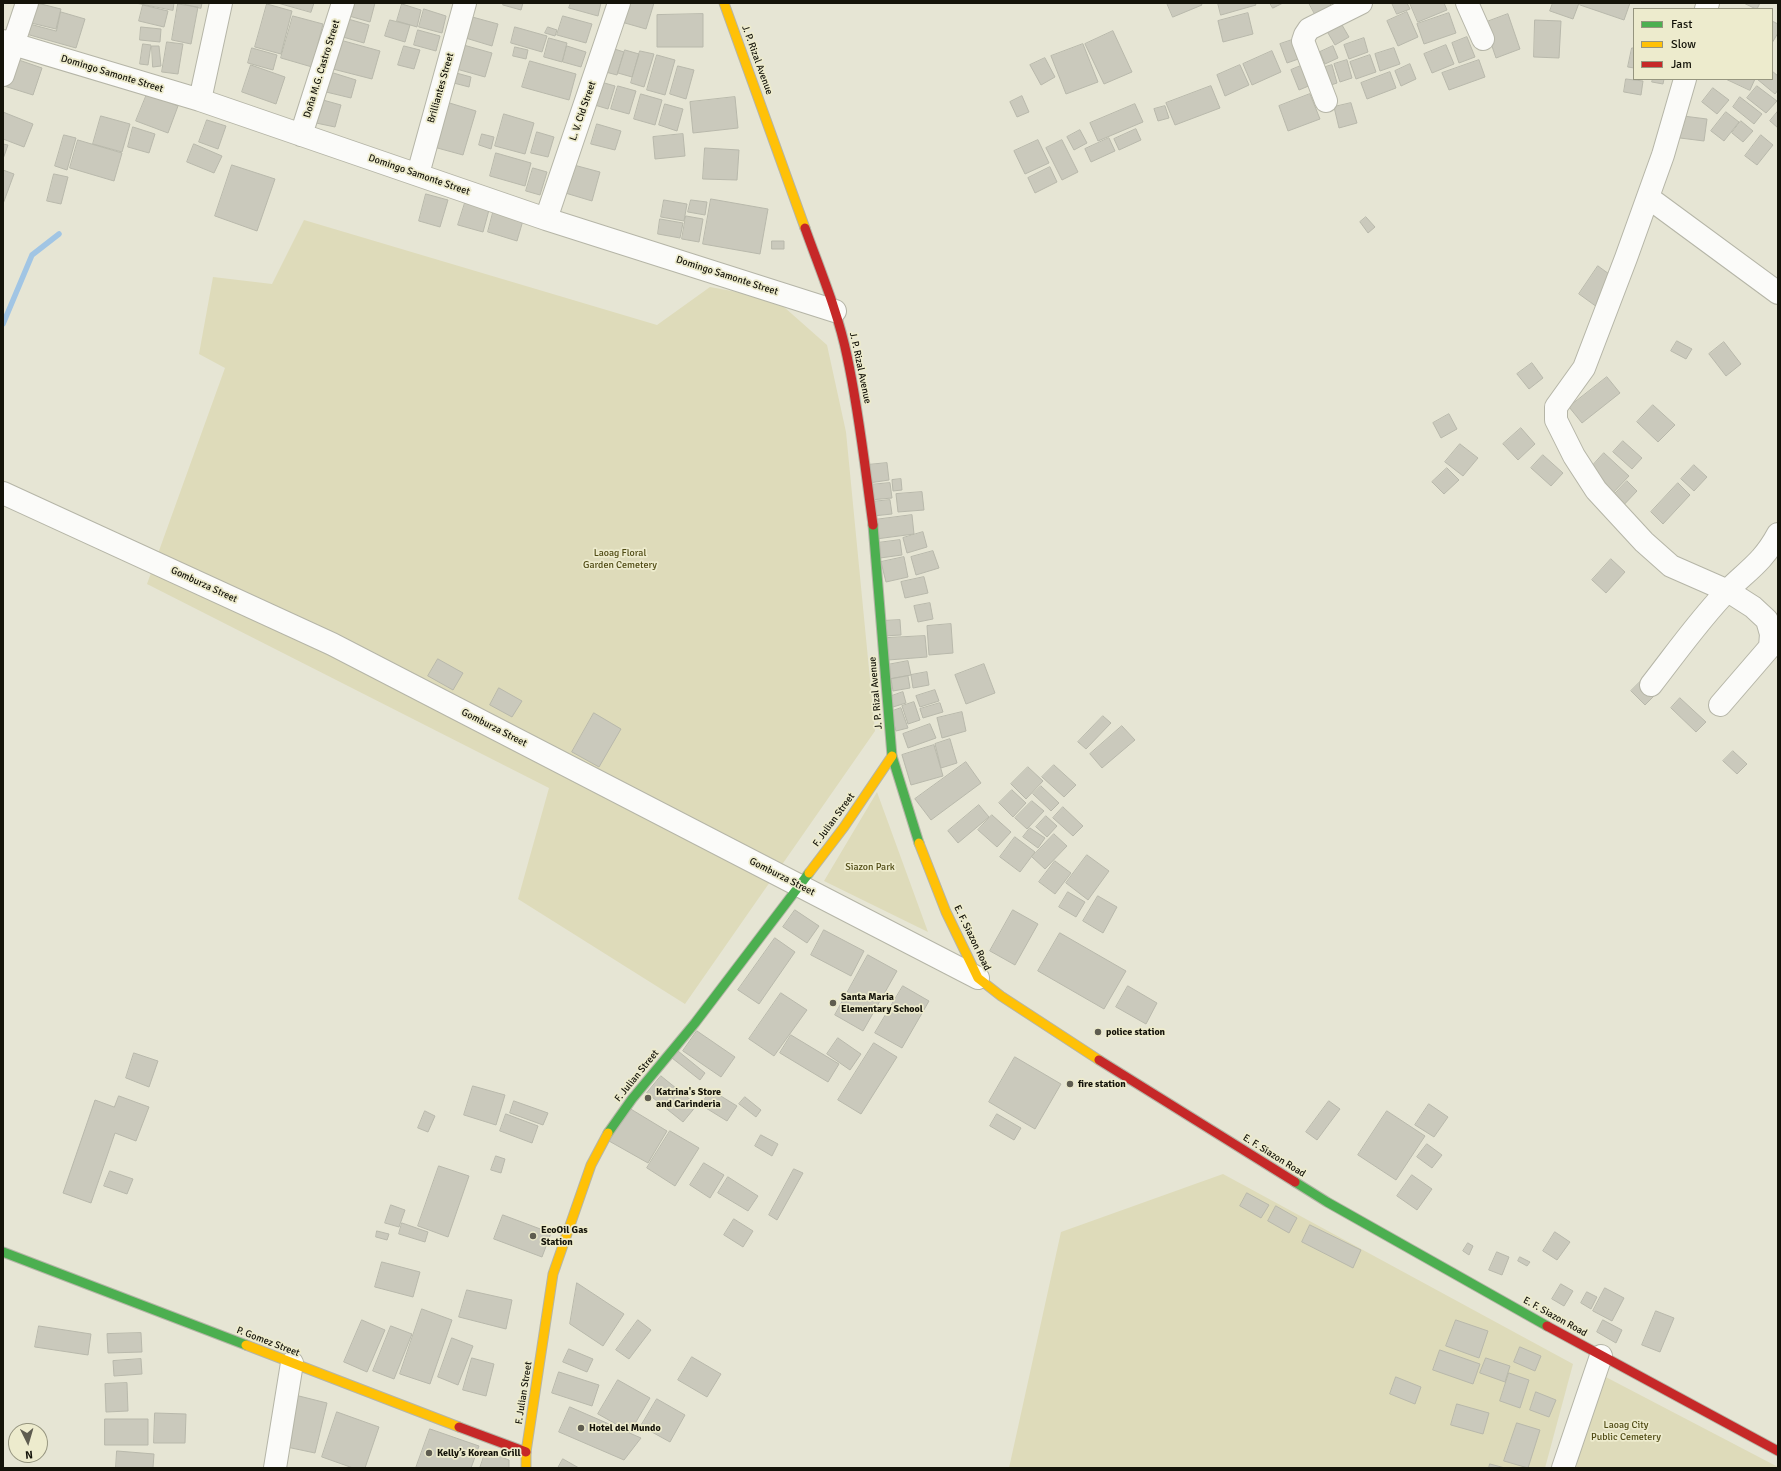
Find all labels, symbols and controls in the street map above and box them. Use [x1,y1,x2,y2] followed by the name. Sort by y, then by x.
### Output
[1633,8,1773,80] legend
[1671,17,1692,32] text: Fast
[301,19,343,119] street label: Doña M.G. Castro Street
[739,24,775,96] street label: J. P. Rizal Avenue
[1671,37,1696,52] text: Slow
[425,52,457,124] street label: Brilliantes Street
[59,53,165,95] street label: Domingo Samonte Street
[1671,57,1692,72] text: Jam
[567,80,599,142] street label: L. V. Cid Street
[367,152,471,198] street label: Domingo Samonte Street
[675,254,779,298] street label: Domingo Samonte Street
[847,331,873,405] street label: J. P. Rizal Avenue
[583,547,657,570] park label: Laoag Floral Garden Cemetery
[169,564,239,606] street label: Gomburza Street
[867,656,885,730] street label: J. P. Rizal Avenue
[459,706,529,750] street label: Gomburza Street
[811,791,857,849] street label: F. Julian Street
[747,855,817,899] street label: Gomburza Street
[845,861,895,873] park label: Siazon Park
[951,903,993,973] street label: E. F. Siazon Road
[841,991,923,1014] place label: Santa Maria Elementary School
[828,998,838,1008] marker: Santa Maria Elementary School
[1106,1026,1165,1038] place label: police station
[1093,1027,1103,1037] marker: police station
[612,1048,662,1104] street label: F. Julian Street
[1078,1078,1126,1090] place label: fire station
[1065,1079,1075,1089] marker: fire station
[656,1086,721,1110] place label: Katrina's Store and Carinderia
[643,1093,653,1103] marker: Katrina's Store and Carinderia
[1241,1132,1307,1180] street label: E. F. Siazon Road
[541,1224,588,1248] place label: EcoOil Gas Station
[528,1231,538,1241] marker: EcoOil Gas Station
[1521,1294,1589,1340] street label: E. F. Siazon Road
[235,1324,301,1360] street label: P. Gomez Street
[513,1361,535,1425] street label: F. Julian Street
[1591,1419,1661,1442] park label: Laoag City Public Cemetery
[589,1422,661,1434] place label: Hotel del Mundo
[8,1423,48,1463] north arrow
[576,1423,586,1433] marker: Hotel del Mundo
[437,1447,521,1459] place label: Kelly’s Korean Grill
[25,1448,33,1461] text: N
[424,1448,434,1458] marker: Kelly’s Korean Grill

